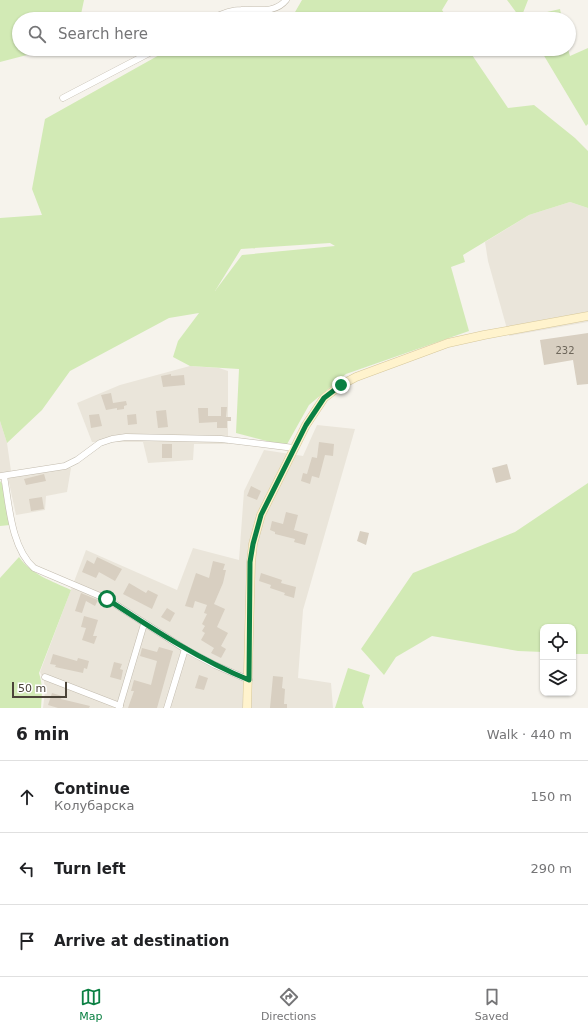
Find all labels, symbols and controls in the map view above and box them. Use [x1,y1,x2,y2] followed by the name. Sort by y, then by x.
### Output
[12,12,576,56] search box
[26,23,48,45] icon: search
[58,25,148,43] text: Search here
[555,345,575,356] house number: 232
[332,376,350,394] route end
[98,590,116,608] route start
[540,624,576,696] map controls
[540,624,576,660] button: locate
[540,660,576,696] button: layers
[12,680,67,699] scale bar
[18,682,46,695] text: 50 m
[16,724,69,744] text: 6 min
[487,727,572,742] text: Walk · 440 m
[54,780,130,798] text: Continue
[16,786,38,808] icon: ahead
[530,789,572,804] text: 150 m
[54,798,134,813] text: Колубарска
[16,858,38,880] icon: left
[54,860,126,878] text: Turn left
[530,861,572,876] text: 290 m
[16,930,38,952] icon: arrive
[54,932,229,950] text: Arrive at destination
[79,986,102,1023] tab: Map
[261,986,316,1023] tab: Directions
[475,986,509,1023] tab: Saved

